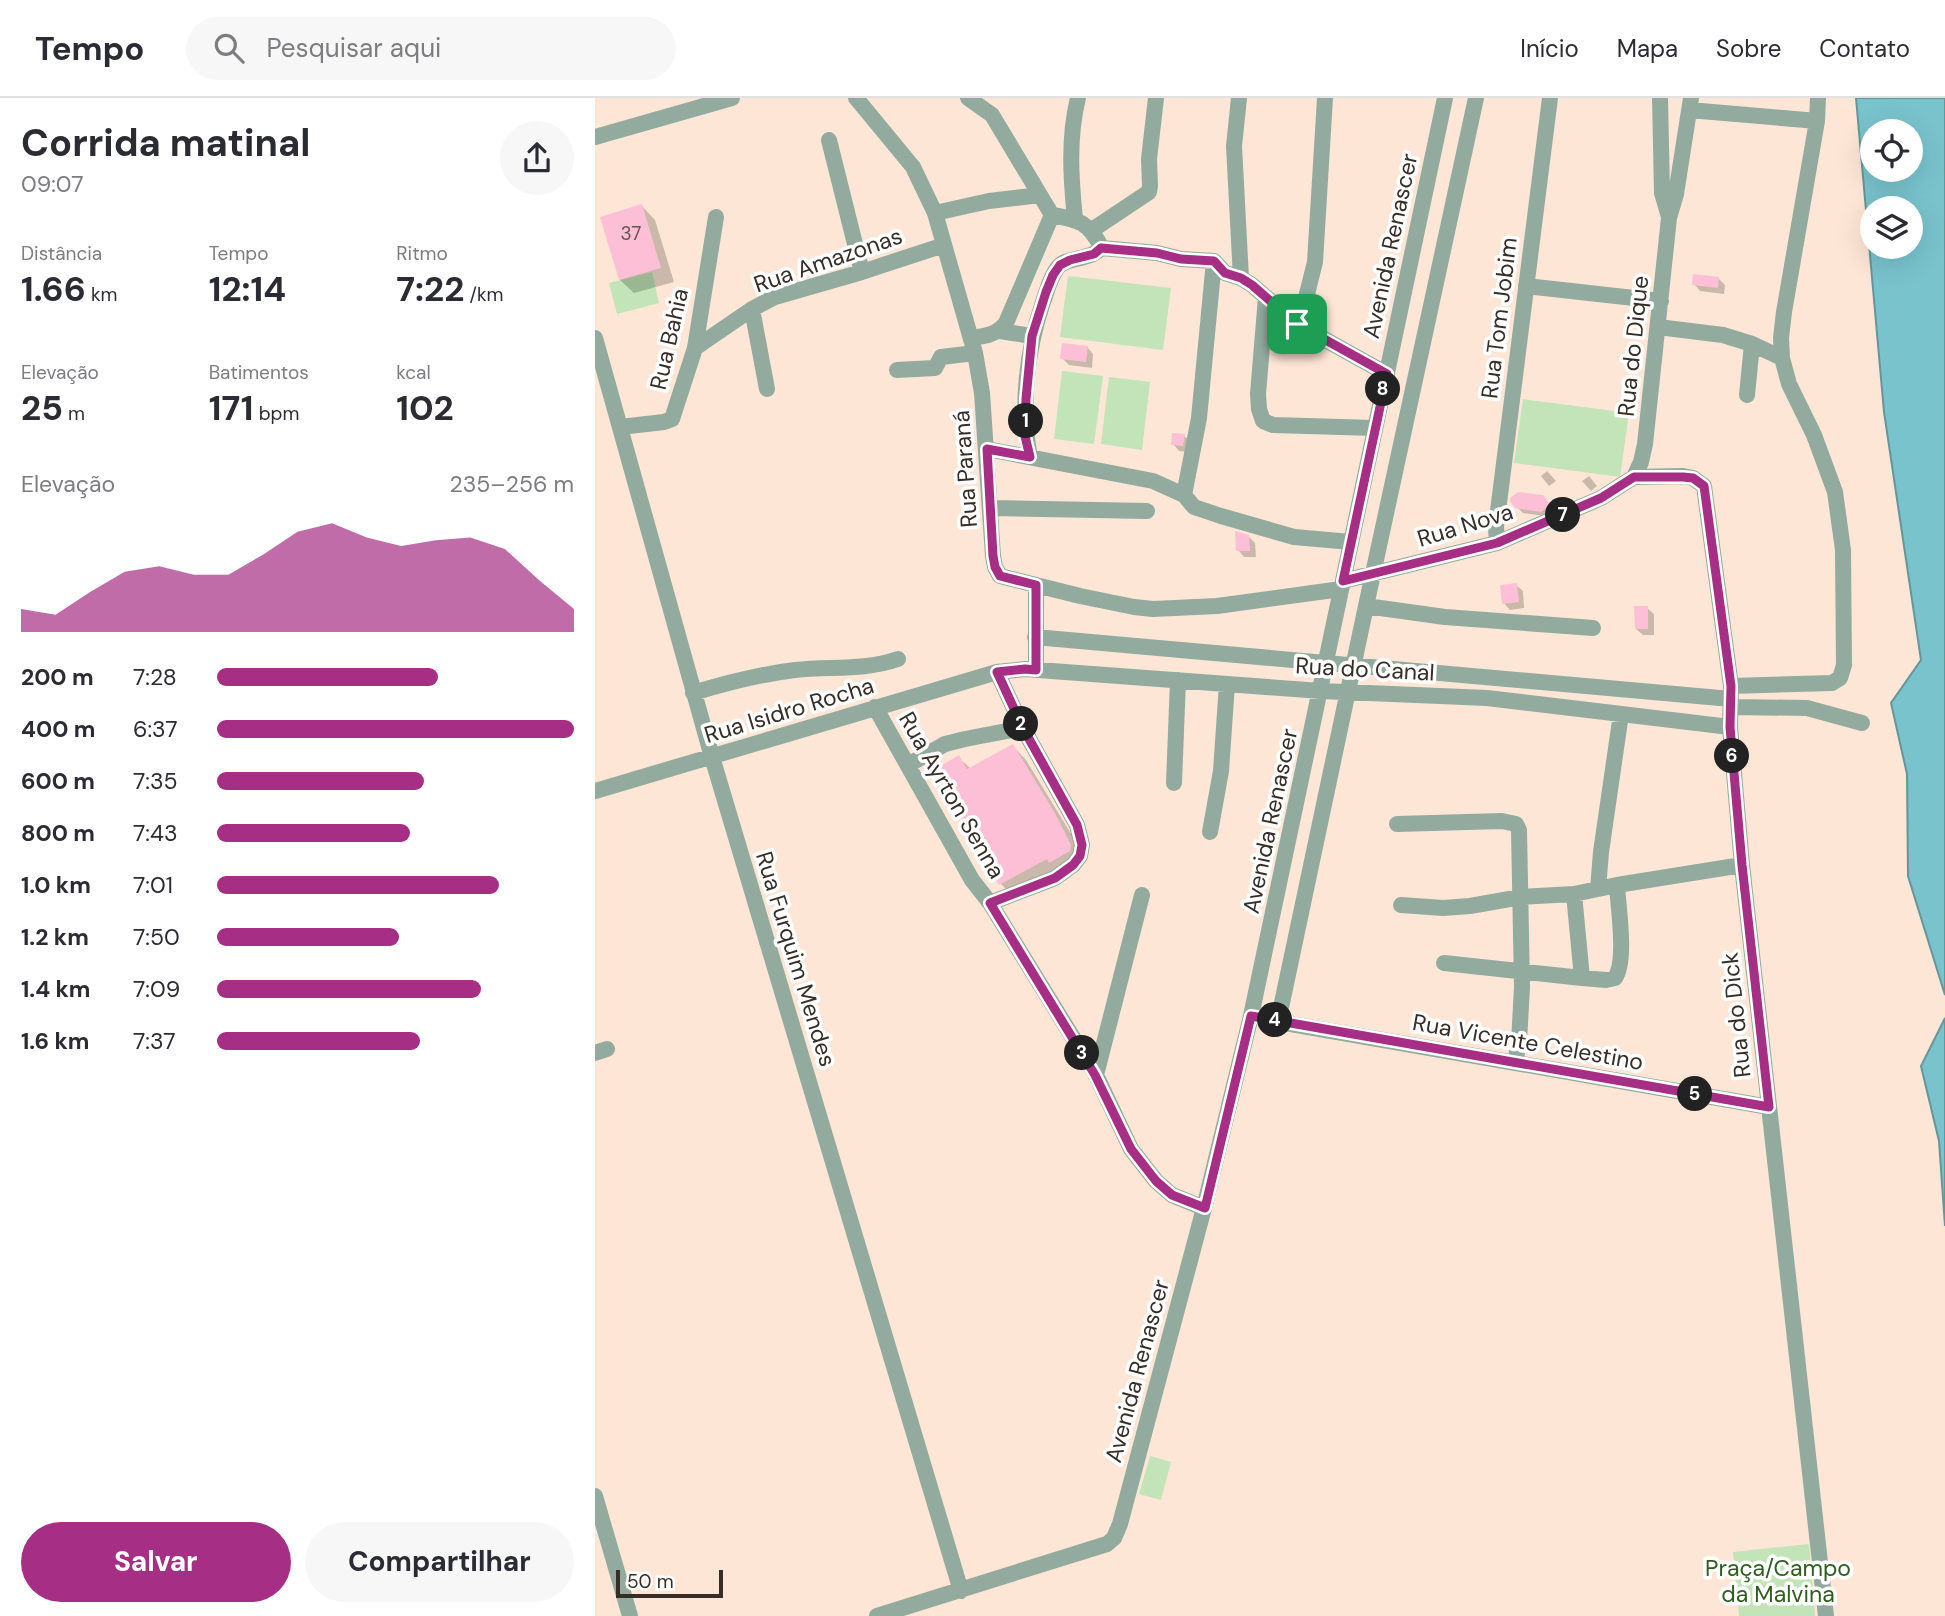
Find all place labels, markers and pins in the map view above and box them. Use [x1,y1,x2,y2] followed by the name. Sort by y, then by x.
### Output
[1267,294,1327,354] pin
[1365,372,1401,406] pin: 8
[1009,404,1043,438] pin: 1
[1545,498,1581,532] pin: 7
[1003,706,1039,742] pin: 2
[1715,738,1749,774] pin: 6
[1257,1002,1293,1038] pin: 4
[1065,1035,1099,1070] pin: 3
[1677,1076,1713,1112] pin: 5

